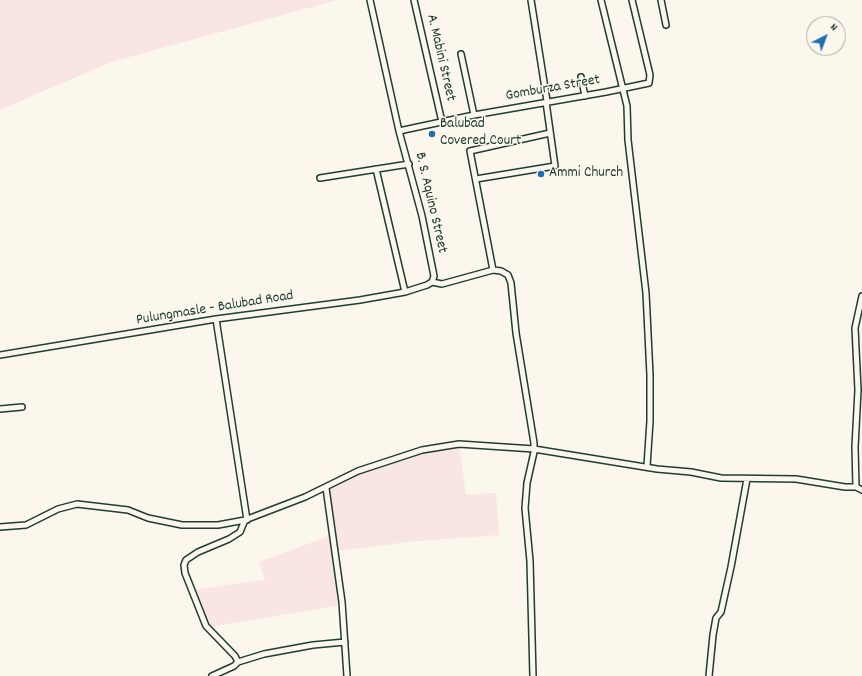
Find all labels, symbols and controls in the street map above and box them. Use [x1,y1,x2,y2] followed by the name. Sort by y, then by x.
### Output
[421,13,459,103] street label: A. Mabini Street
[806,16,846,56] north arrow
[826,20,841,36] text: N
[504,72,602,106] street label: Gomburza Street
[440,116,521,151] place label: Balubad Covered Court
[427,129,437,139] marker: Balubad Covered Court
[410,151,450,255] street label: B. S. Aquino Street
[549,165,623,183] place label: Ammi Church
[536,169,546,179] marker: Ammi Church
[135,288,295,330] street label: Pulungmasle - Balubad Road

